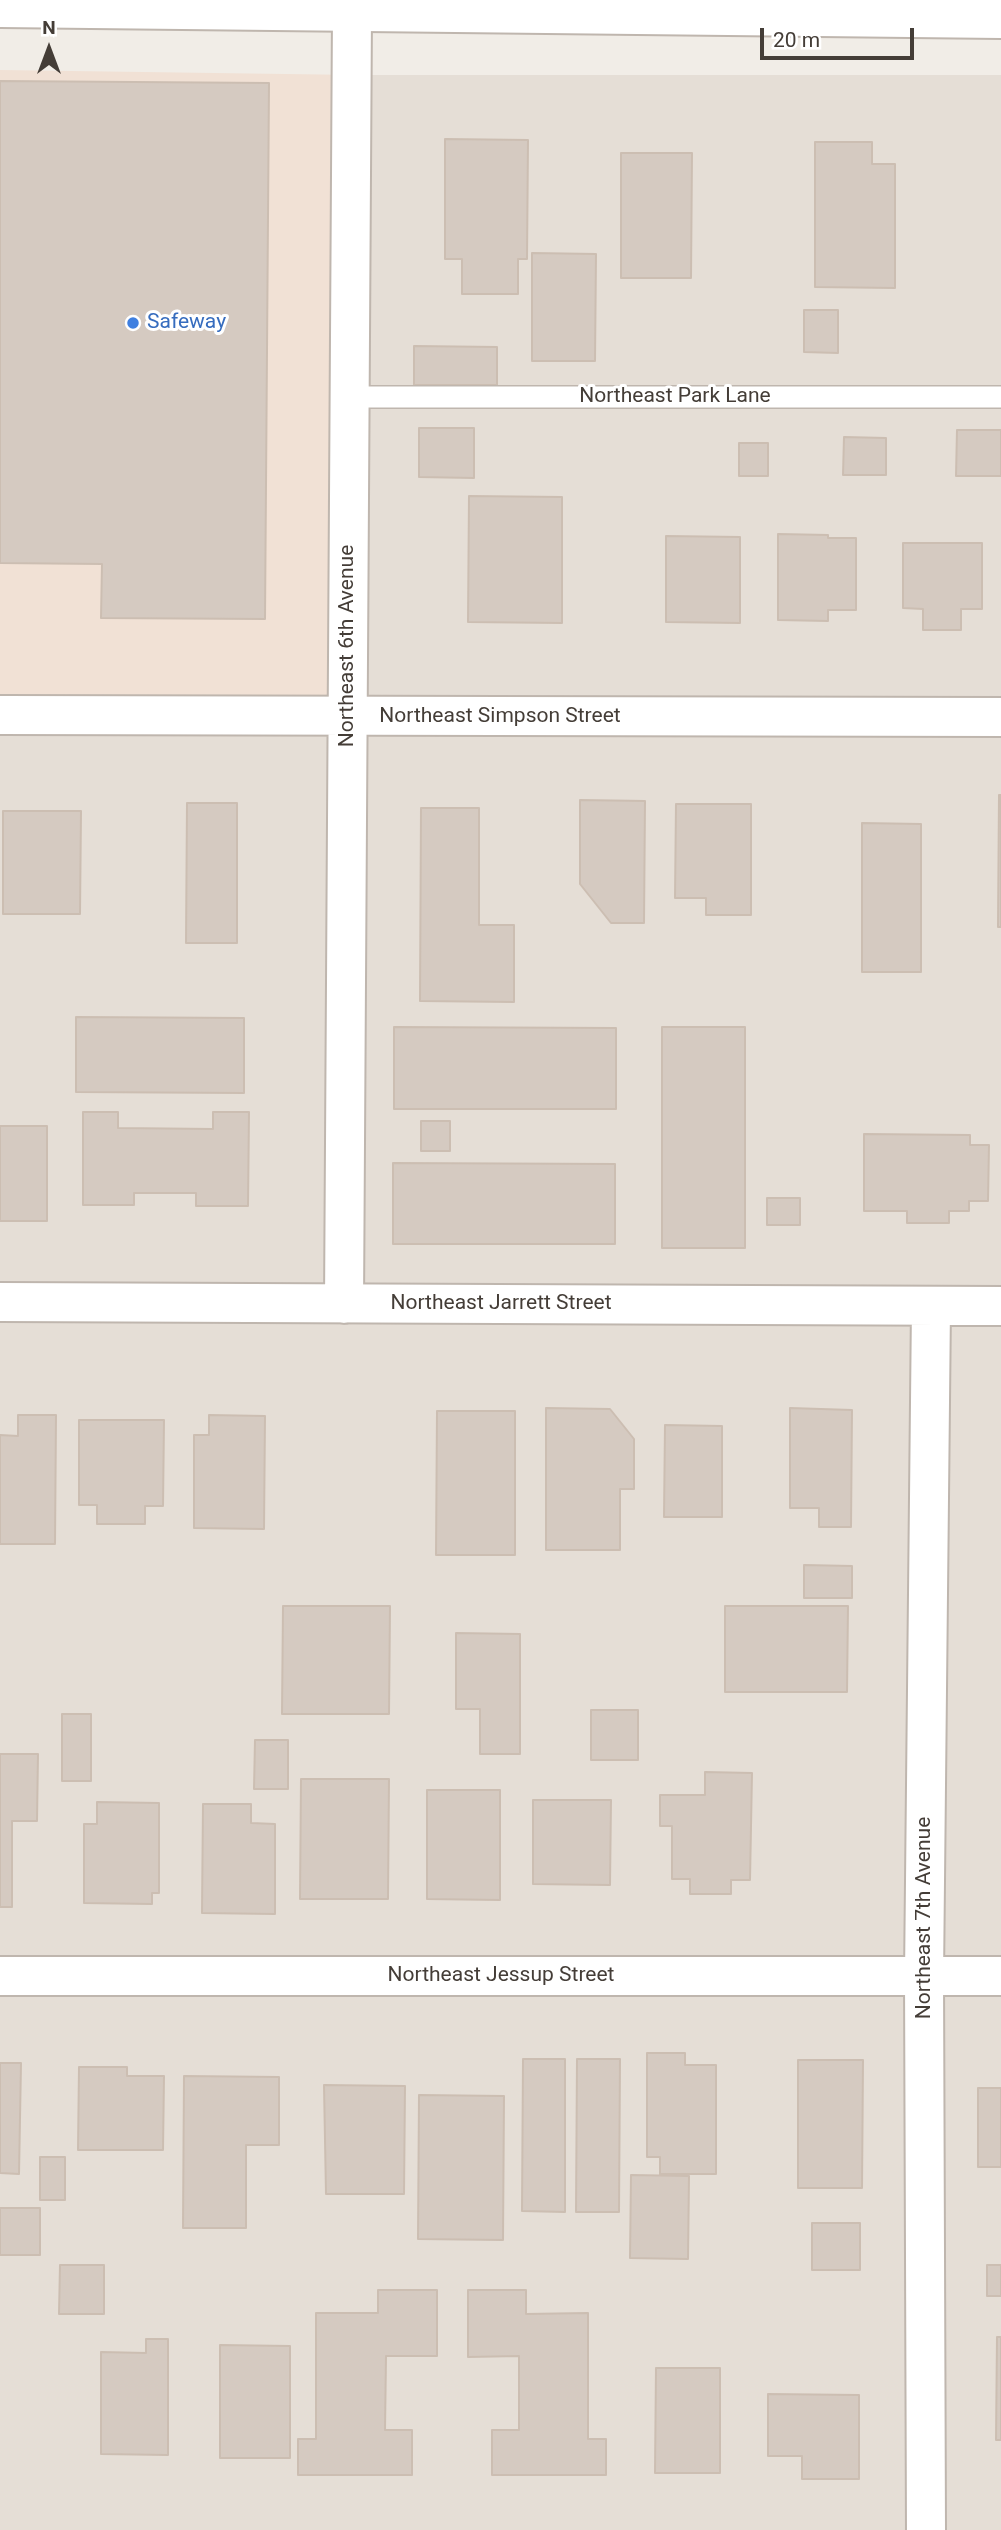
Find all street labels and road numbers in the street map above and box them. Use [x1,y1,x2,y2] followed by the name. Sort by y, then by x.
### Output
[579,384,771,410] street label: Northeast Park Lane
[335,545,361,747] street label: Northeast 6th Avenue
[379,704,621,730] street label: Northeast Simpson Street
[390,1291,612,1317] street label: Northeast Jarrett Street
[912,1817,938,2019] street label: Northeast 7th Avenue
[388,1963,614,1989] street label: Northeast Jessup Street

